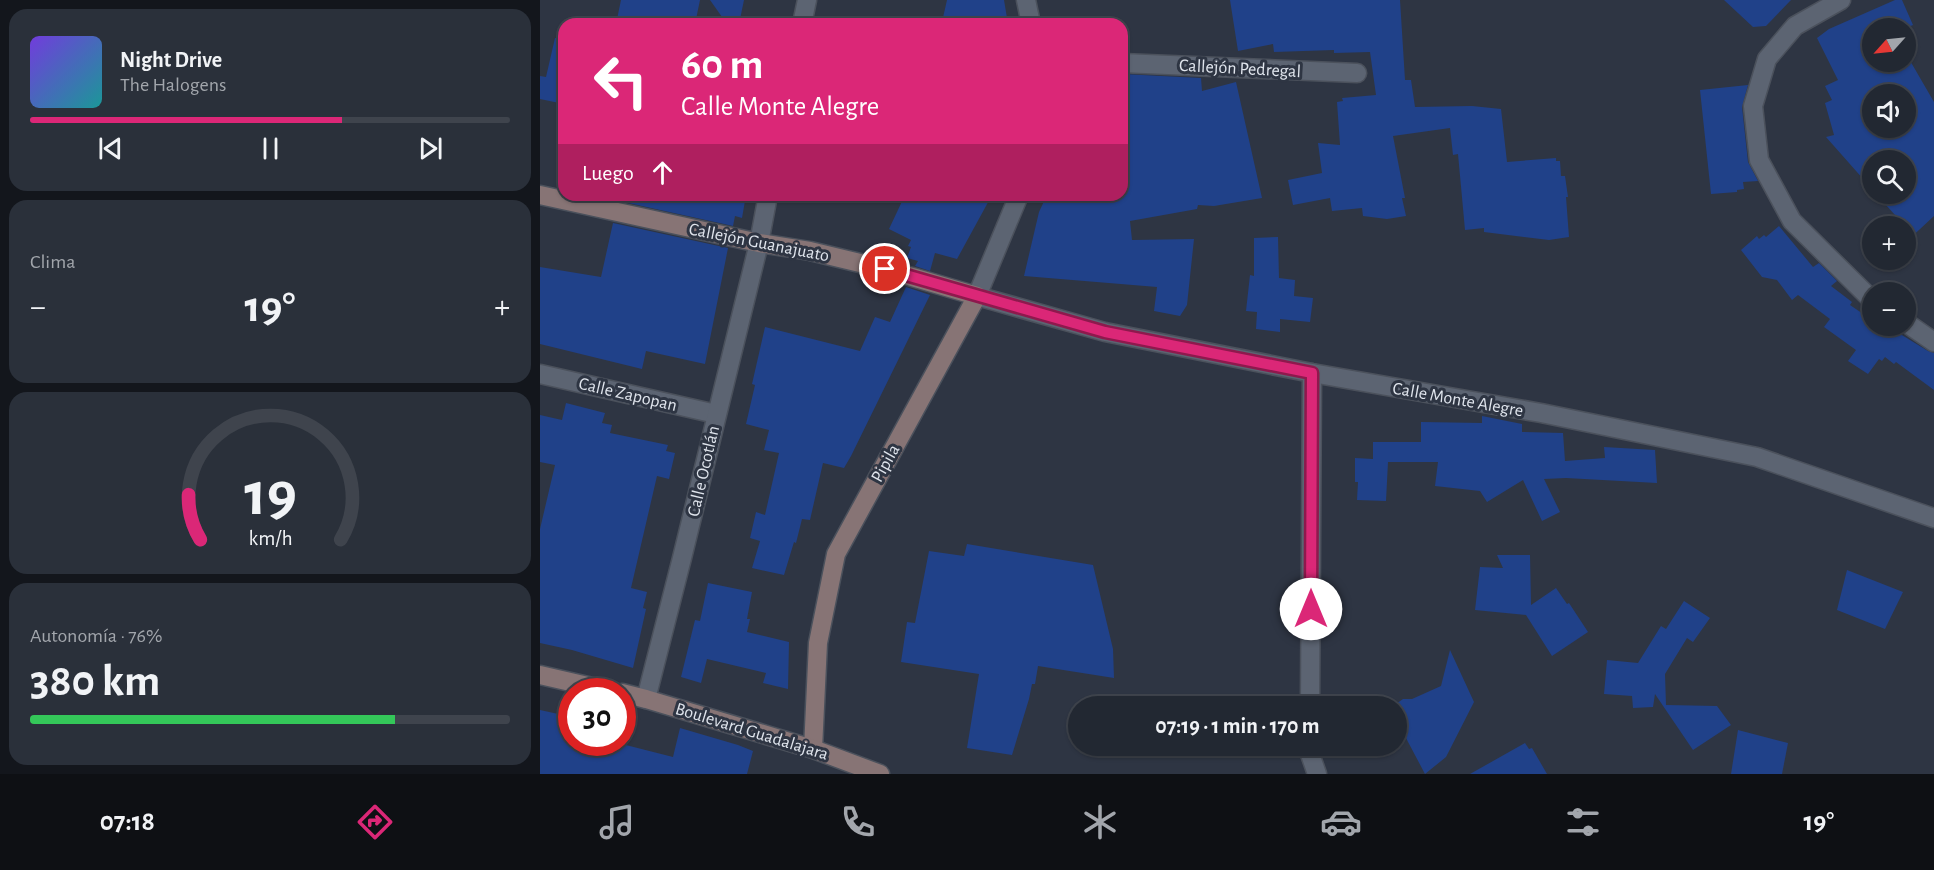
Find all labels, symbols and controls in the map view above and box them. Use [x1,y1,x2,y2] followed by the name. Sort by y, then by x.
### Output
[1862,18,1916,72] north arrow
[1862,18,1916,336] map controls
[582,42,660,120] icon: left
[681,44,763,86] text: 60 m
[120,49,222,71] text: Night Drive
[1179,57,1301,81] street label: Callejón Pedregal
[120,75,226,95] text: The Halogens
[1862,84,1916,138] button: sound
[681,93,879,120] text: Calle Monte Alegre
[94,132,127,165] icon: previous
[254,132,287,165] icon: pause
[414,132,447,165] icon: next
[1862,150,1916,204] button: search
[646,156,679,189] icon: ahead
[582,162,634,184] text: Luego
[1862,216,1916,270] button: +
[687,221,831,265] street label: Callejón Guanajuato
[859,243,910,294] pin
[30,252,75,272] text: Clima
[868,252,901,285] icon: arrive
[1862,282,1916,336] button: −
[244,285,296,330] text: 19°
[30,291,46,324] text: −
[494,291,510,324] text: +
[577,375,679,415] street label: Calle Zapopan
[1391,380,1524,420] street label: Calle Monte Alegre
[685,424,723,518] street label: Calle Ocotlán
[868,442,903,485] street label: Pipila
[244,464,296,526] text: 19
[248,528,292,549] text: km/h
[1279,577,1343,641] position arrow
[30,626,163,646] text: Autonomía · 76%
[30,659,160,704] text: 380 km
[558,678,636,756] speed limit sign: 30
[673,700,830,764] street label: Boulevard Guadalajara
[1155,715,1320,737] text: 07:19 · 1 min · 170 m
[354,801,396,843] icon: directions
[596,801,638,843] icon: music
[837,801,879,843] icon: phone
[1079,801,1121,843] icon: climate
[1320,801,1362,843] icon: car
[1562,801,1604,843] icon: filters
[100,808,155,835] text: 07:18
[1803,808,1834,835] text: 19°

